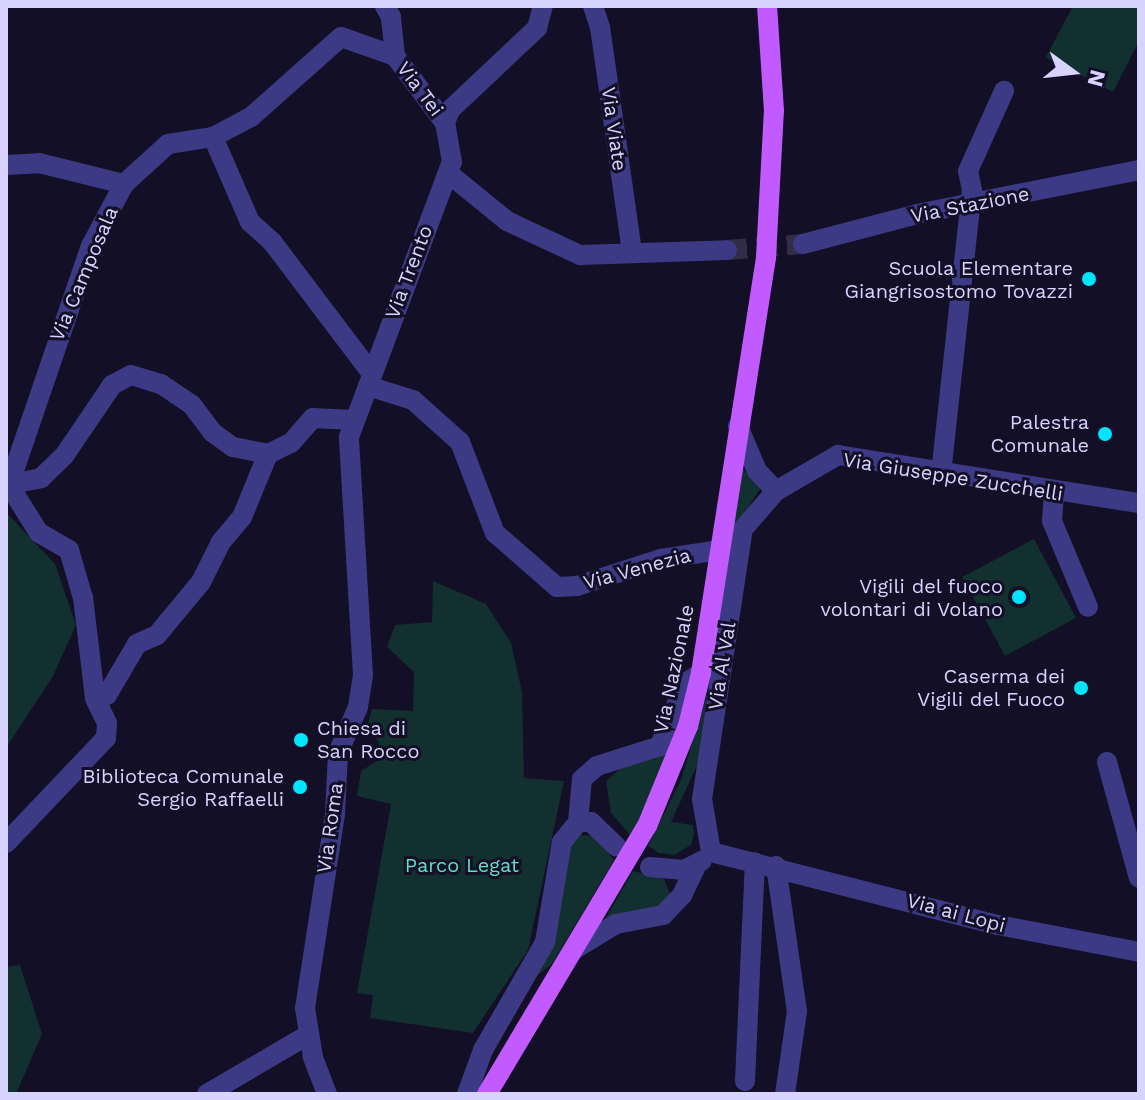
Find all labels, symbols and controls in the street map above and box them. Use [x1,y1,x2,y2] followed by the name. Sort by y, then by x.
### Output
[1033,32,1113,112] north arrow
[391,57,449,121] street label: Via Tei
[1082,67,1111,89] text: N
[596,85,632,173] street label: Via Viate
[908,182,1032,228] street label: Via Stazione
[45,203,123,345] street label: Via Camposala
[380,221,438,323] street label: Via Trento
[844,256,1073,303] place label: Scuola Elementare Giangrisostomo Tovazzi
[1080,270,1098,288] marker: Scuola Elementare Giangrisostomo Tovazzi
[991,410,1089,457] place label: Palestra Comunale
[1096,425,1114,443] marker: Palestra Comunale
[841,448,1065,506] street label: Via Giuseppe Zucchelli
[580,543,694,595] street label: Via Venezia
[820,574,1003,621] place label: Vigili del fuoco volontari di Volano
[1010,588,1028,606] marker: Vigili del fuoco volontari di Volano
[649,602,699,736] street label: Via Nazionale
[703,619,741,713] street label: Via Al Val
[917,664,1065,711] place label: Caserma dei Vigili del Fuoco
[1072,679,1090,697] marker: Caserma dei Vigili del Fuoco
[317,716,419,763] place label: Chiesa di San Rocco
[292,731,310,749] marker: Chiesa di San Rocco
[82,764,284,811] place label: Biblioteca Comunale Sergio Raffaelli
[291,778,309,796] marker: Biblioteca Comunale Sergio Raffaelli
[312,781,348,875] street label: Via Roma
[405,853,519,877] park label: Parco Legat
[904,888,1008,938] street label: Via ai Lopi

